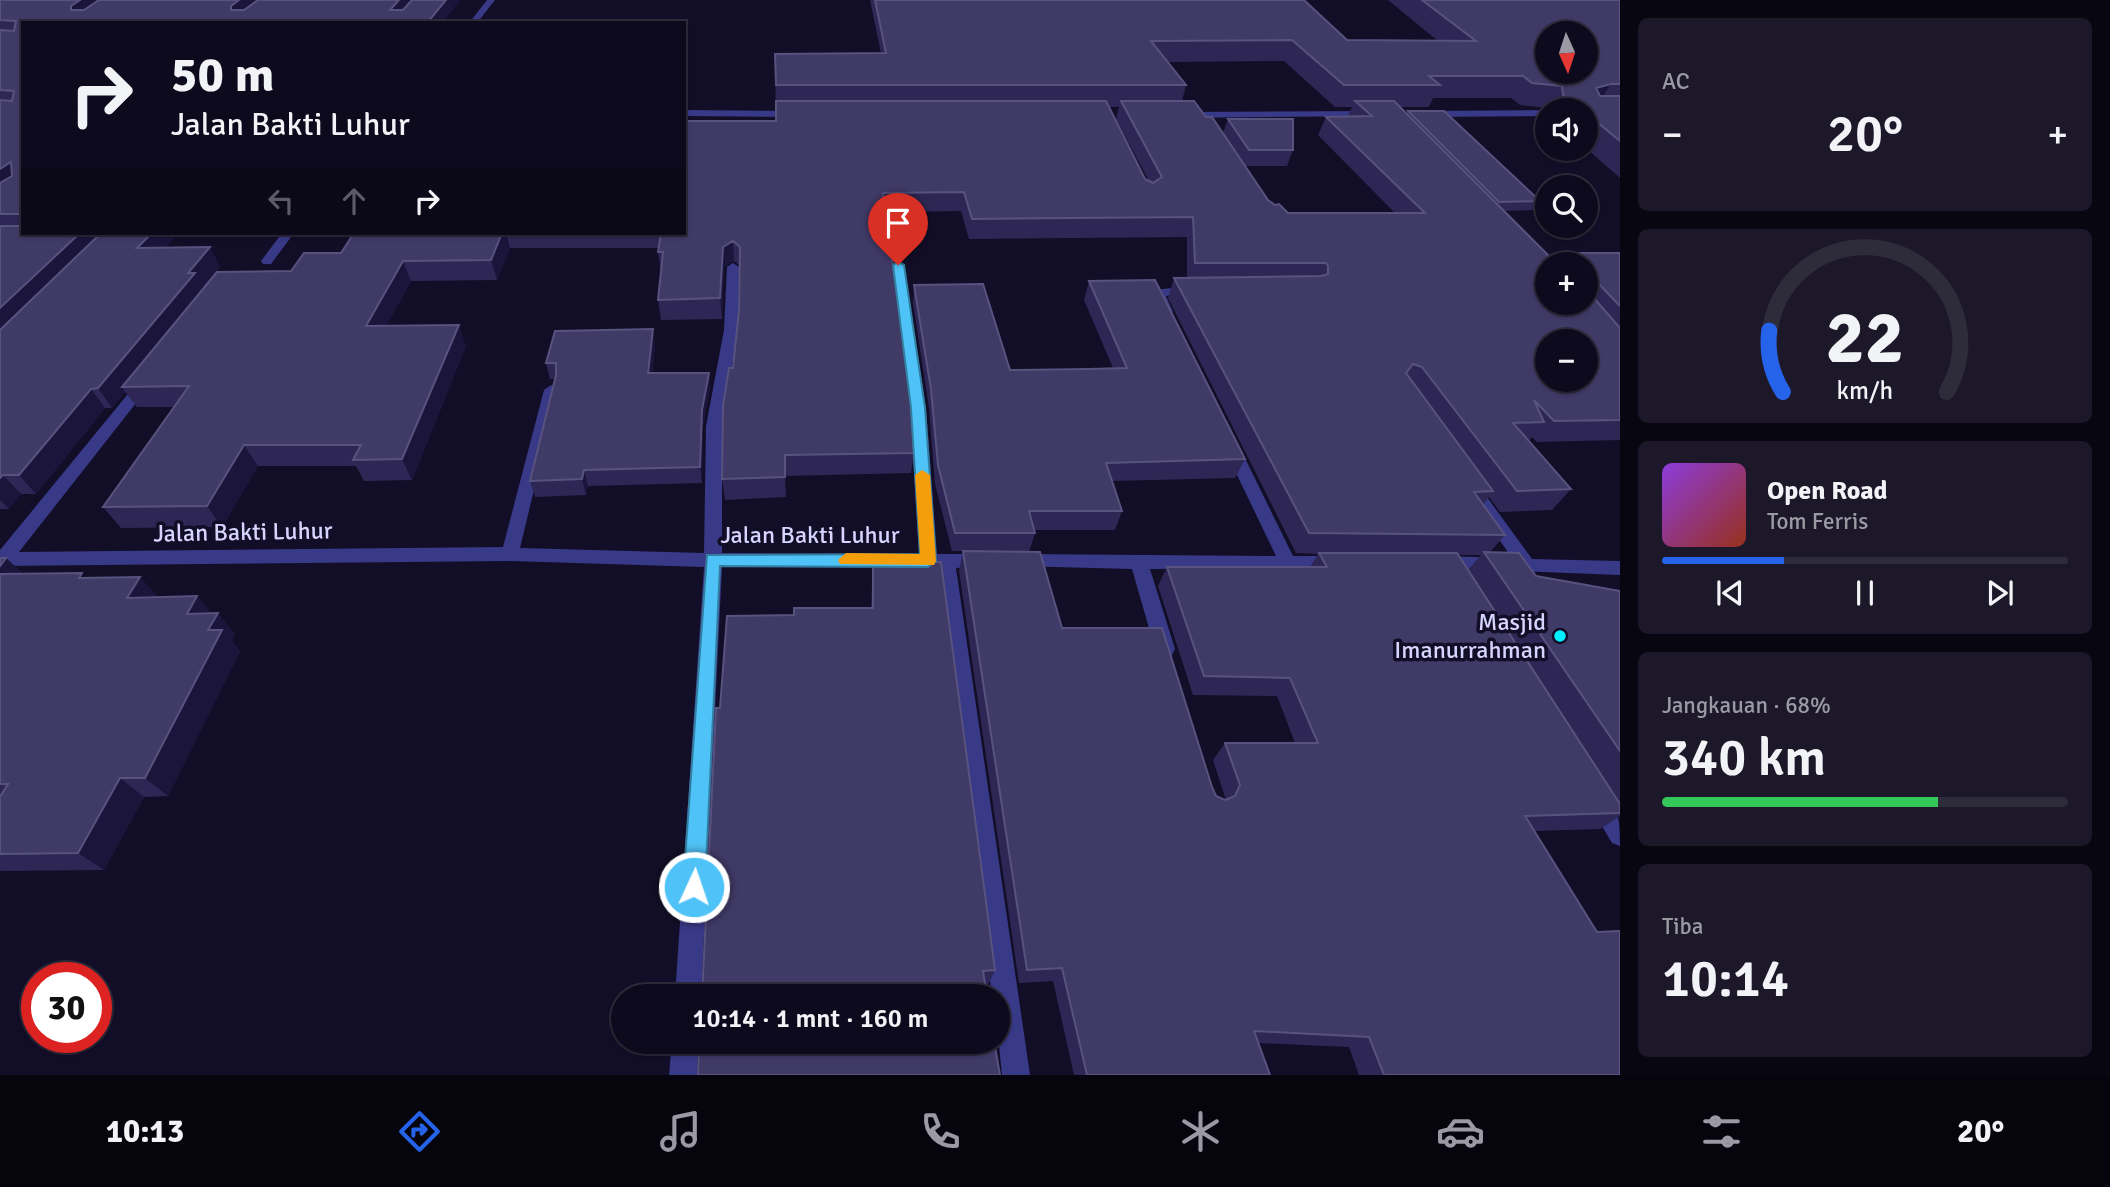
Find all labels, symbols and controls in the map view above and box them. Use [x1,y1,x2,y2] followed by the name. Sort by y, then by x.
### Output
[1535,21,1598,84] north arrow
[1535,21,1598,392] map controls
[171,45,274,105] text: 50 m
[56,49,147,140] icon: right
[1662,67,1690,96] text: AC
[1535,98,1598,161] button: sound
[1827,102,1903,166] text: 20°
[171,105,410,144] text: Jalan Bakti Luhur
[1662,111,1683,158] text: −
[2047,111,2068,158] text: +
[1535,175,1598,238] button: search
[262,182,300,220] icon: left
[335,182,373,220] icon: ahead
[408,182,446,220] icon: right
[868,193,928,265] pin
[879,204,917,242] icon: arrive
[1535,252,1598,315] button: +
[1826,295,1904,384] text: 22
[1535,329,1598,392] button: −
[1837,375,1893,406] text: km/h
[1767,475,1888,507] text: Open Road
[1767,507,1868,536] text: Tom Ferris
[153,515,333,549] street label: Jalan Bakti Luhur
[720,520,900,550] street label: Jalan Bakti Luhur
[1711,574,1749,612] icon: previous
[1846,574,1884,612] icon: pause
[1981,574,2019,612] icon: next
[1394,607,1546,665] place label: Masjid Imanurrahman
[1552,628,1568,644] marker: Masjid Imanurrahman
[1662,691,1831,720] text: Jangkauan · 68%
[1662,726,1826,790] text: 340 km
[657,850,731,924] position arrow
[1662,912,1703,941] text: Tiba
[1662,947,1789,1011] text: 10:14
[21,962,112,1053] speed limit sign: 30
[693,1003,928,1035] text: 10:14 · 1 mnt · 160 m
[395,1107,444,1156] icon: directions
[656,1107,705,1156] icon: music
[916,1107,965,1156] icon: phone
[1176,1107,1225,1156] icon: climate
[1436,1107,1485,1156] icon: car
[1697,1107,1746,1156] icon: filters
[106,1112,184,1151] text: 10:13
[1957,1112,2004,1151] text: 20°

